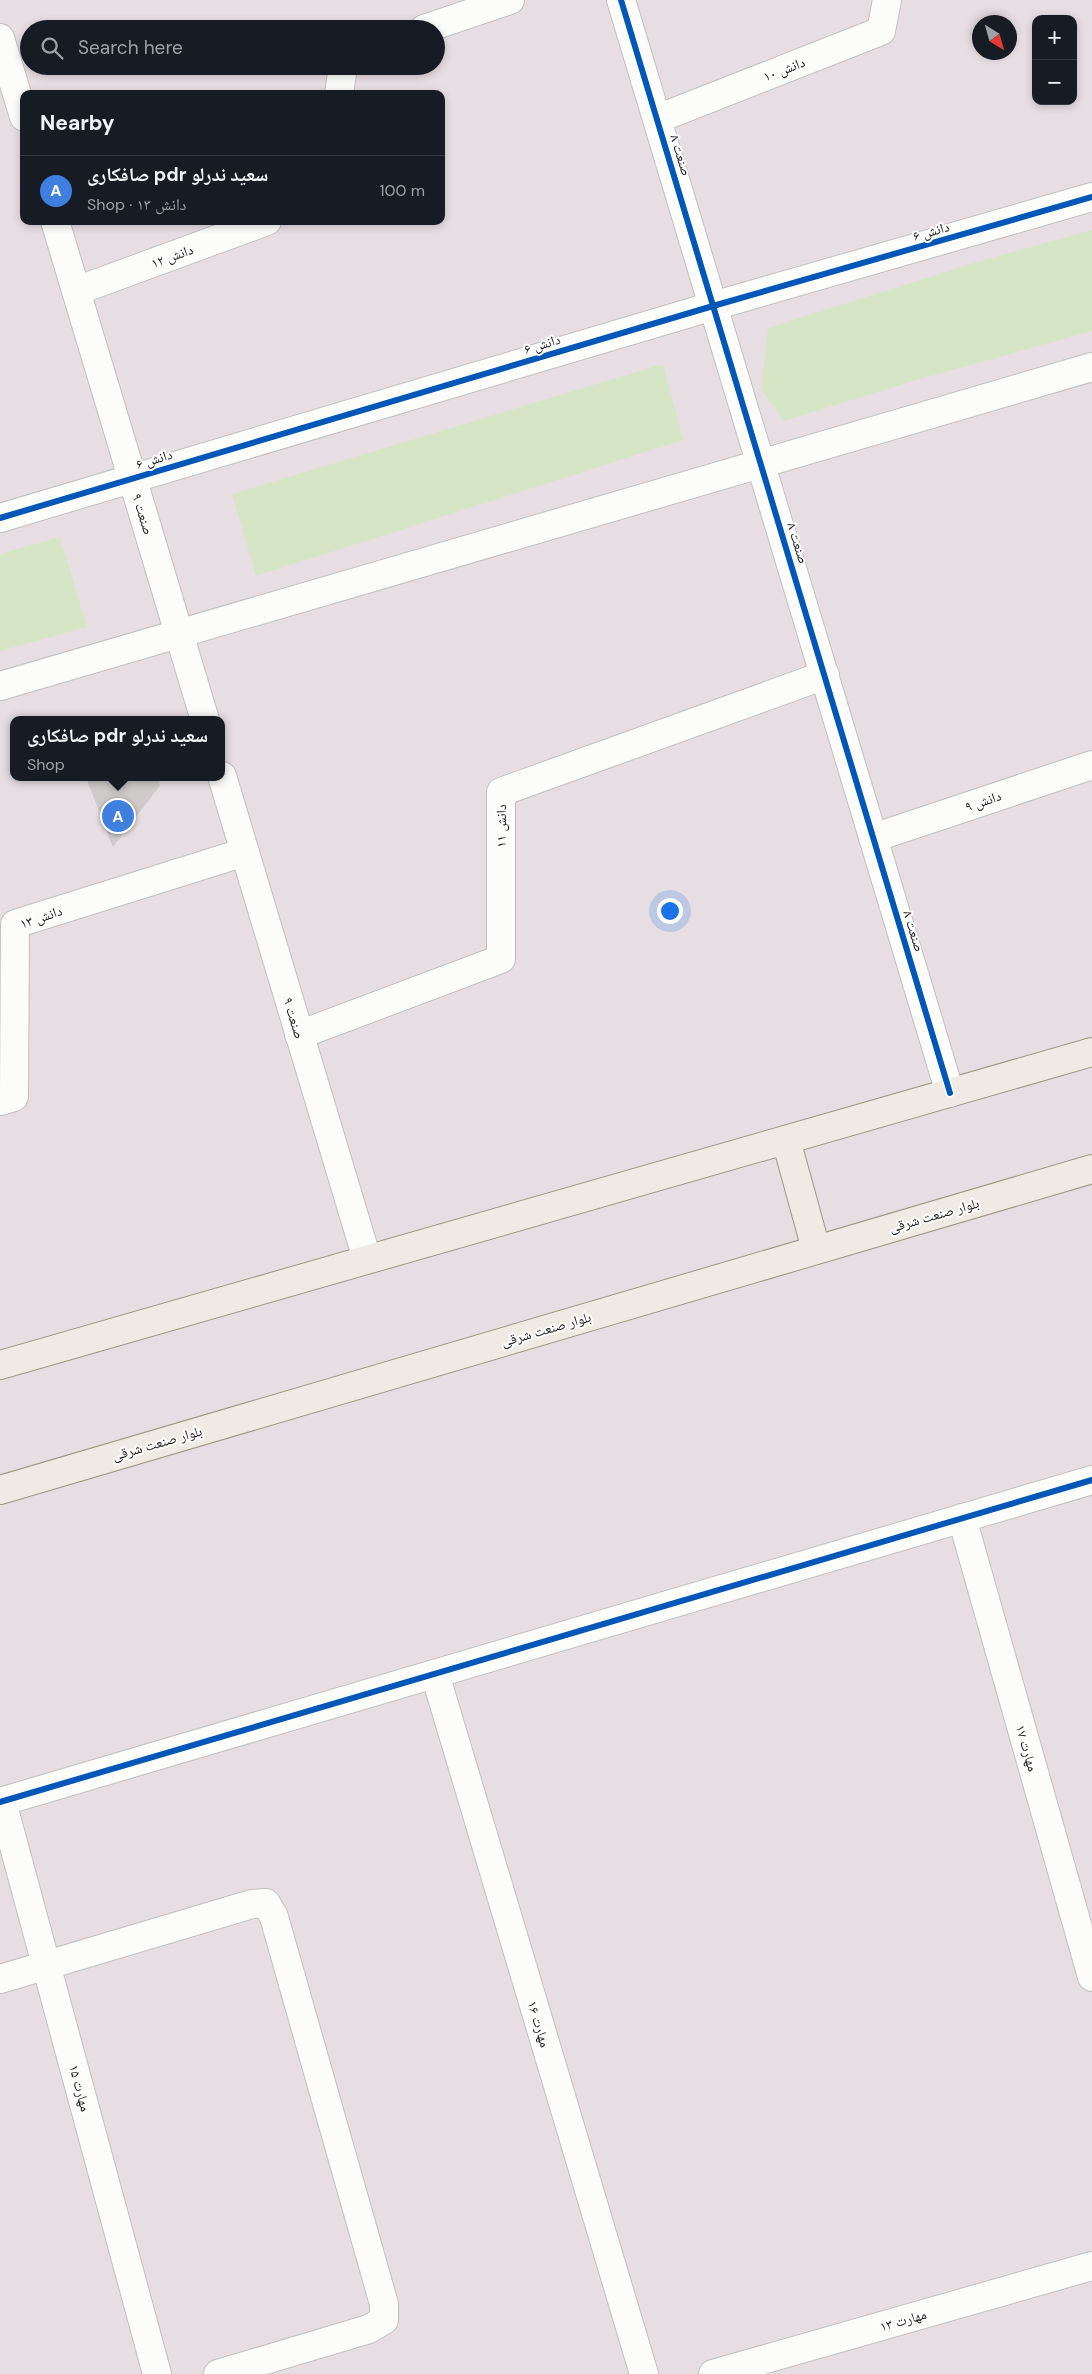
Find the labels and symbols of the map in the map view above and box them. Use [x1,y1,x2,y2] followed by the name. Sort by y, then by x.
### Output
[972,15,1017,60] north arrow
[760,53,808,85] street label: دانش ۱۰
[666,132,696,178] street label: صنعت ۸
[911,217,952,245] street label: دانش ۶
[148,240,196,272] street label: دانش ۱۲
[522,330,563,358] street label: دانش ۶
[134,445,175,473] street label: دانش ۶
[128,491,158,537] street label: صنعت ۹
[783,520,813,566] street label: صنعت ۸
[962,786,1004,816] street label: دانش ۹
[102,797,134,835] pin: A
[492,804,510,848] street label: دانش ۱۱
[657,898,683,924] your location
[17,901,65,933] street label: دانش ۱۳
[899,908,929,954] street label: صنعت ۸
[279,995,309,1041] street label: صنعت ۹
[887,1194,981,1236] street label: بلوار صنعت شرقی
[499,1308,593,1350] street label: بلوار صنعت شرقی
[110,1422,204,1464] street label: بلوار صنعت شرقی
[1012,1723,1042,1773] street label: مهارت ۱۷
[523,1999,555,2049] street label: مهارت ۱۶
[65,2063,95,2113] street label: مهارت ۱۵
[878,2305,928,2335] street label: مهارت ۱۳

